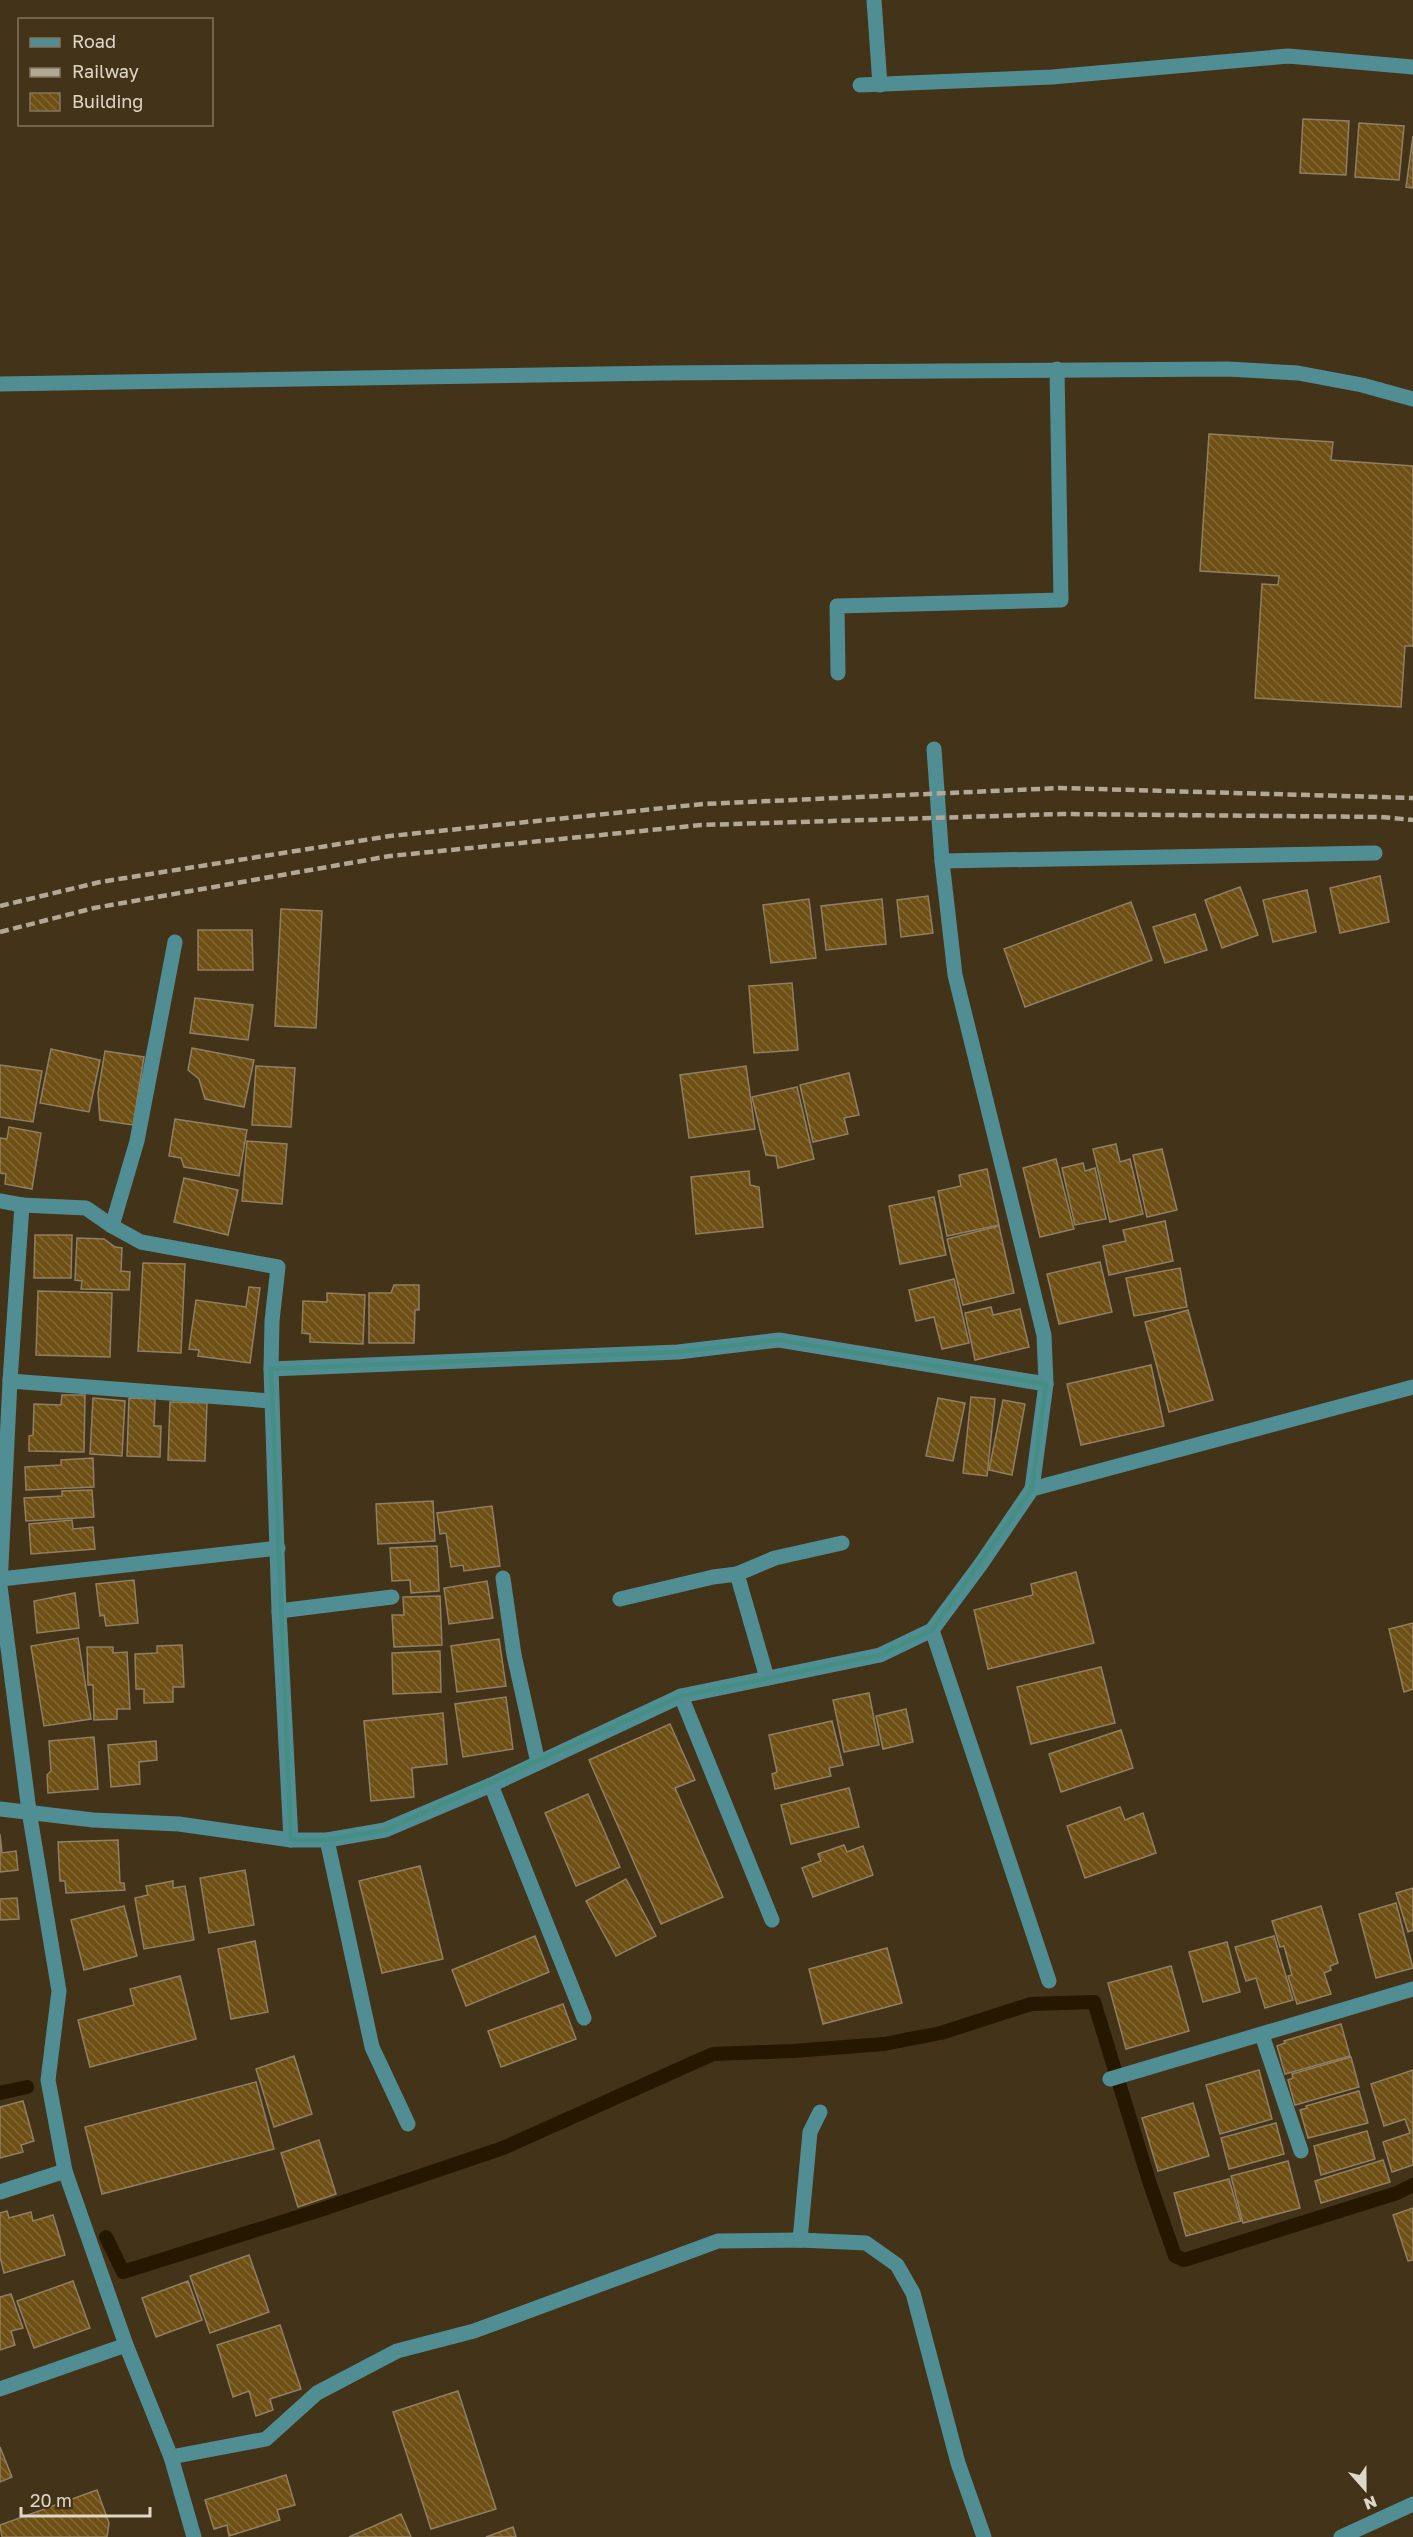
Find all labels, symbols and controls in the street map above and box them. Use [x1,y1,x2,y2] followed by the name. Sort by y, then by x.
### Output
[18,18,213,126] legend
[72,30,116,52] text: Road
[72,60,139,82] text: Railway
[72,90,143,112] text: Building
[1335,2459,1395,2519] north arrow
[21,2480,150,2518] scale bar
[30,2489,72,2511] text: 20 m
[1361,2491,1380,2515] text: N

